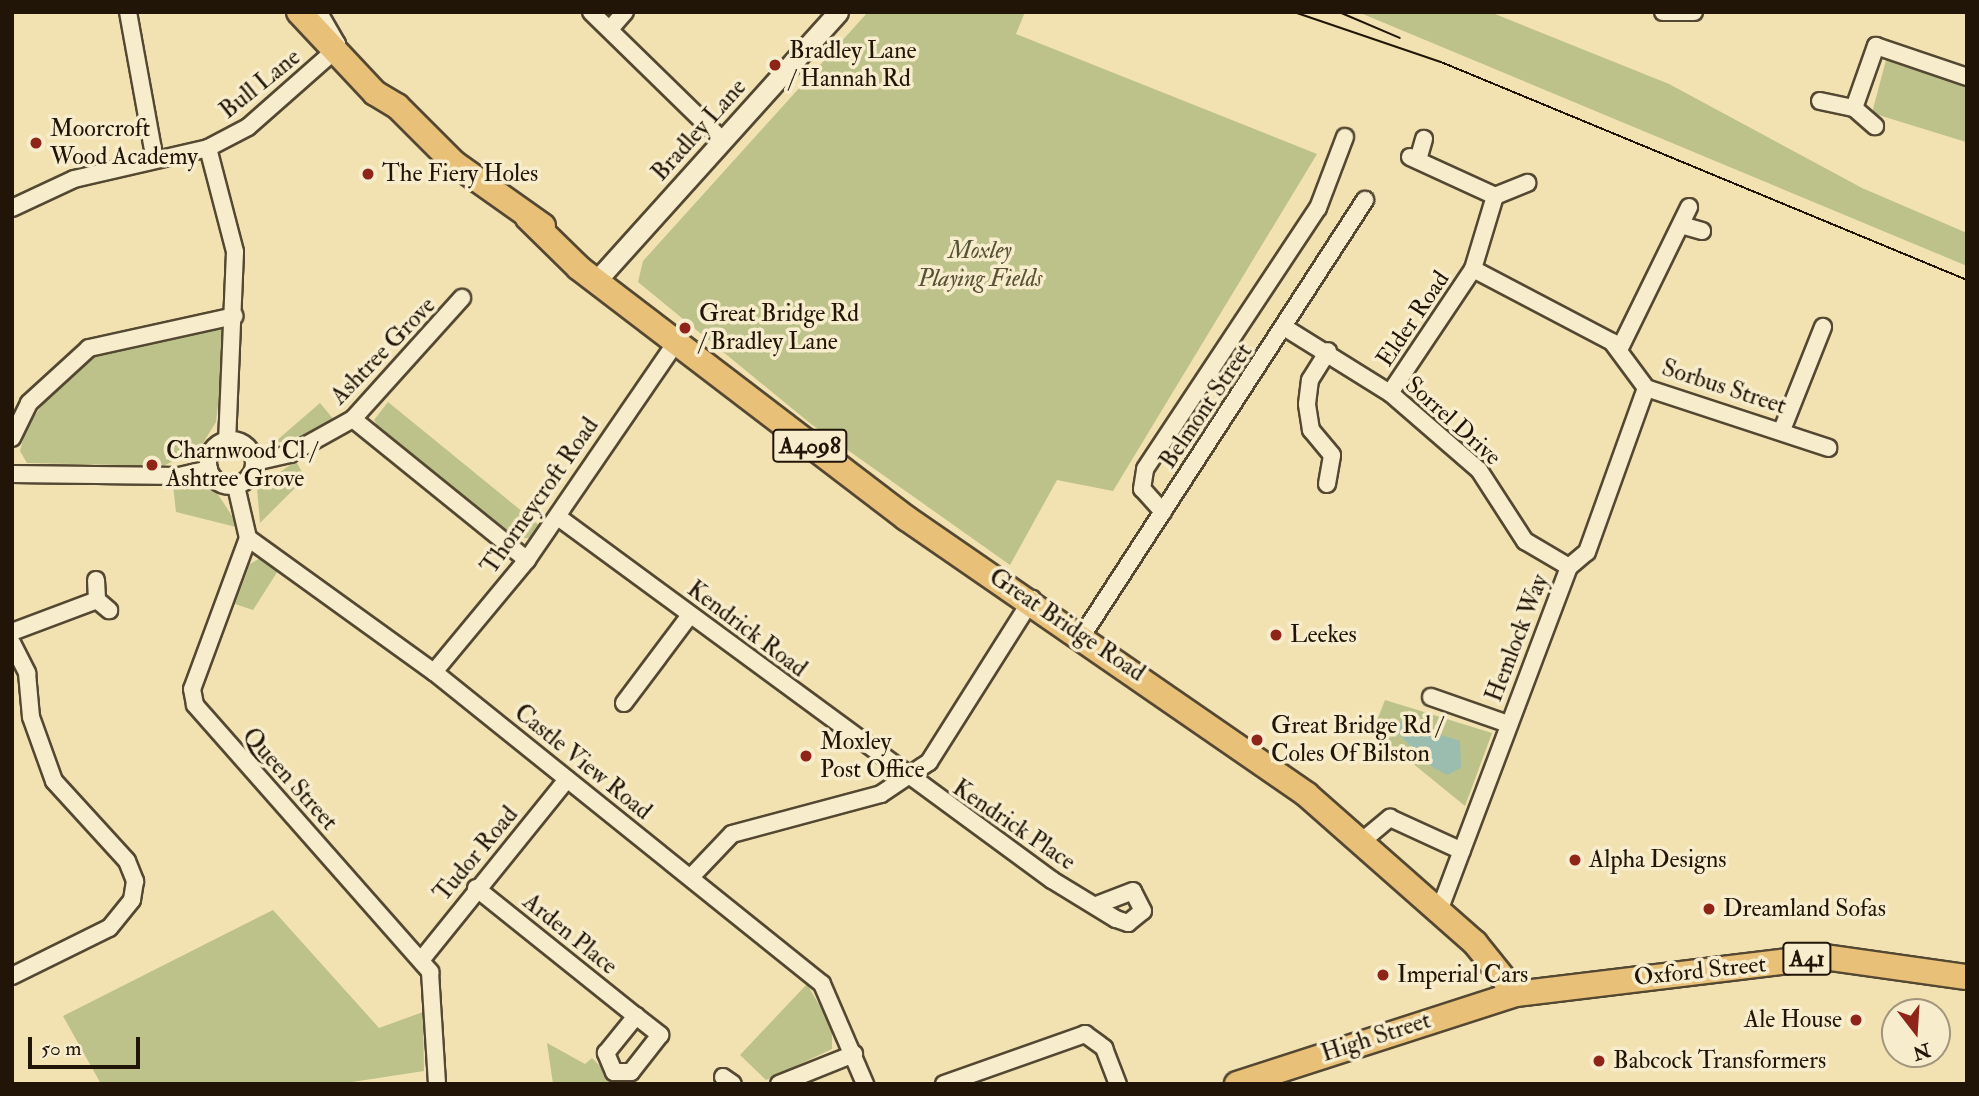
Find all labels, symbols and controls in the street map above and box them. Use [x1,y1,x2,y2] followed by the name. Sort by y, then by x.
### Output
[789,37,917,93] place label: Bradley Lane / Hannah Rd
[214,43,306,125] street label: Bull Lane
[767,57,783,73] marker: Bradley Lane / Hannah Rd
[646,73,752,187] street label: Bradley Lane
[50,115,198,171] place label: Moorcroft Wood Academy
[28,135,44,151] marker: Moorcroft Wood Academy
[382,160,538,188] place label: The Fiery Holes
[360,166,376,182] marker: The Fiery Holes
[918,237,1042,293] park label: Moxley Playing Fields
[1370,266,1456,372] street label: Elder Road
[325,291,441,411] street label: Ashtree Grove
[699,300,859,356] place label: Great Bridge Rd / Bradley Lane
[677,320,693,336] marker: Great Bridge Rd / Bradley Lane
[1154,338,1258,474] street label: Belmont Street
[1658,353,1790,421] street label: Sorbus Street
[1399,371,1507,471] street label: Sorrel Drive
[475,412,605,580] street label: Thorneycroft Road
[772,426,848,466] road number: A4098
[166,437,317,493] place label: Charnwood Cl / Ashtree Grove
[144,457,160,473] marker: Charnwood Cl / Ashtree Grove
[984,562,1150,688] street label: Great Bridge Road
[1479,570,1555,706] street label: Hemlock Way
[682,575,812,683] street label: Kendrick Road
[1290,621,1357,649] place label: Leekes
[1268,627,1284,643] marker: Leekes
[509,698,657,826] street label: Castle View Road
[1271,712,1442,768] place label: Great Bridge Rd / Coles Of Bilston
[236,722,344,836] street label: Queen Street
[820,728,925,784] place label: Moxley Post Office
[1249,732,1265,748] marker: Great Bridge Rd / Coles Of Bilston
[798,748,814,764] marker: Moxley Post Office
[947,773,1081,877] street label: Kendrick Place
[428,801,524,907] street label: Tudor Road
[1589,846,1726,874] place label: Alpha Designs
[1567,852,1583,868] marker: Alpha Designs
[517,887,623,981] street label: Arden Place
[1723,895,1886,923] place label: Dreamland Sofas
[1701,901,1717,917] marker: Dreamland Sofas
[1781,940,1833,978] road number: A41
[1632,950,1768,992] street label: Oxford Street
[1397,961,1528,989] place label: Imperial Cars
[1375,967,1391,983] marker: Imperial Cars
[1881,998,1951,1068] north arrow
[1318,1006,1434,1068] street label: High Street
[1744,1006,1842,1034] place label: Ale House
[1848,1012,1864,1028] marker: Ale House
[32,1023,144,1066] scale bar
[41,1035,82,1062] text: 50 m
[1910,1037,1933,1065] text: N
[1613,1047,1826,1075] place label: Babcock Transformers
[1591,1053,1607,1069] marker: Babcock Transformers

